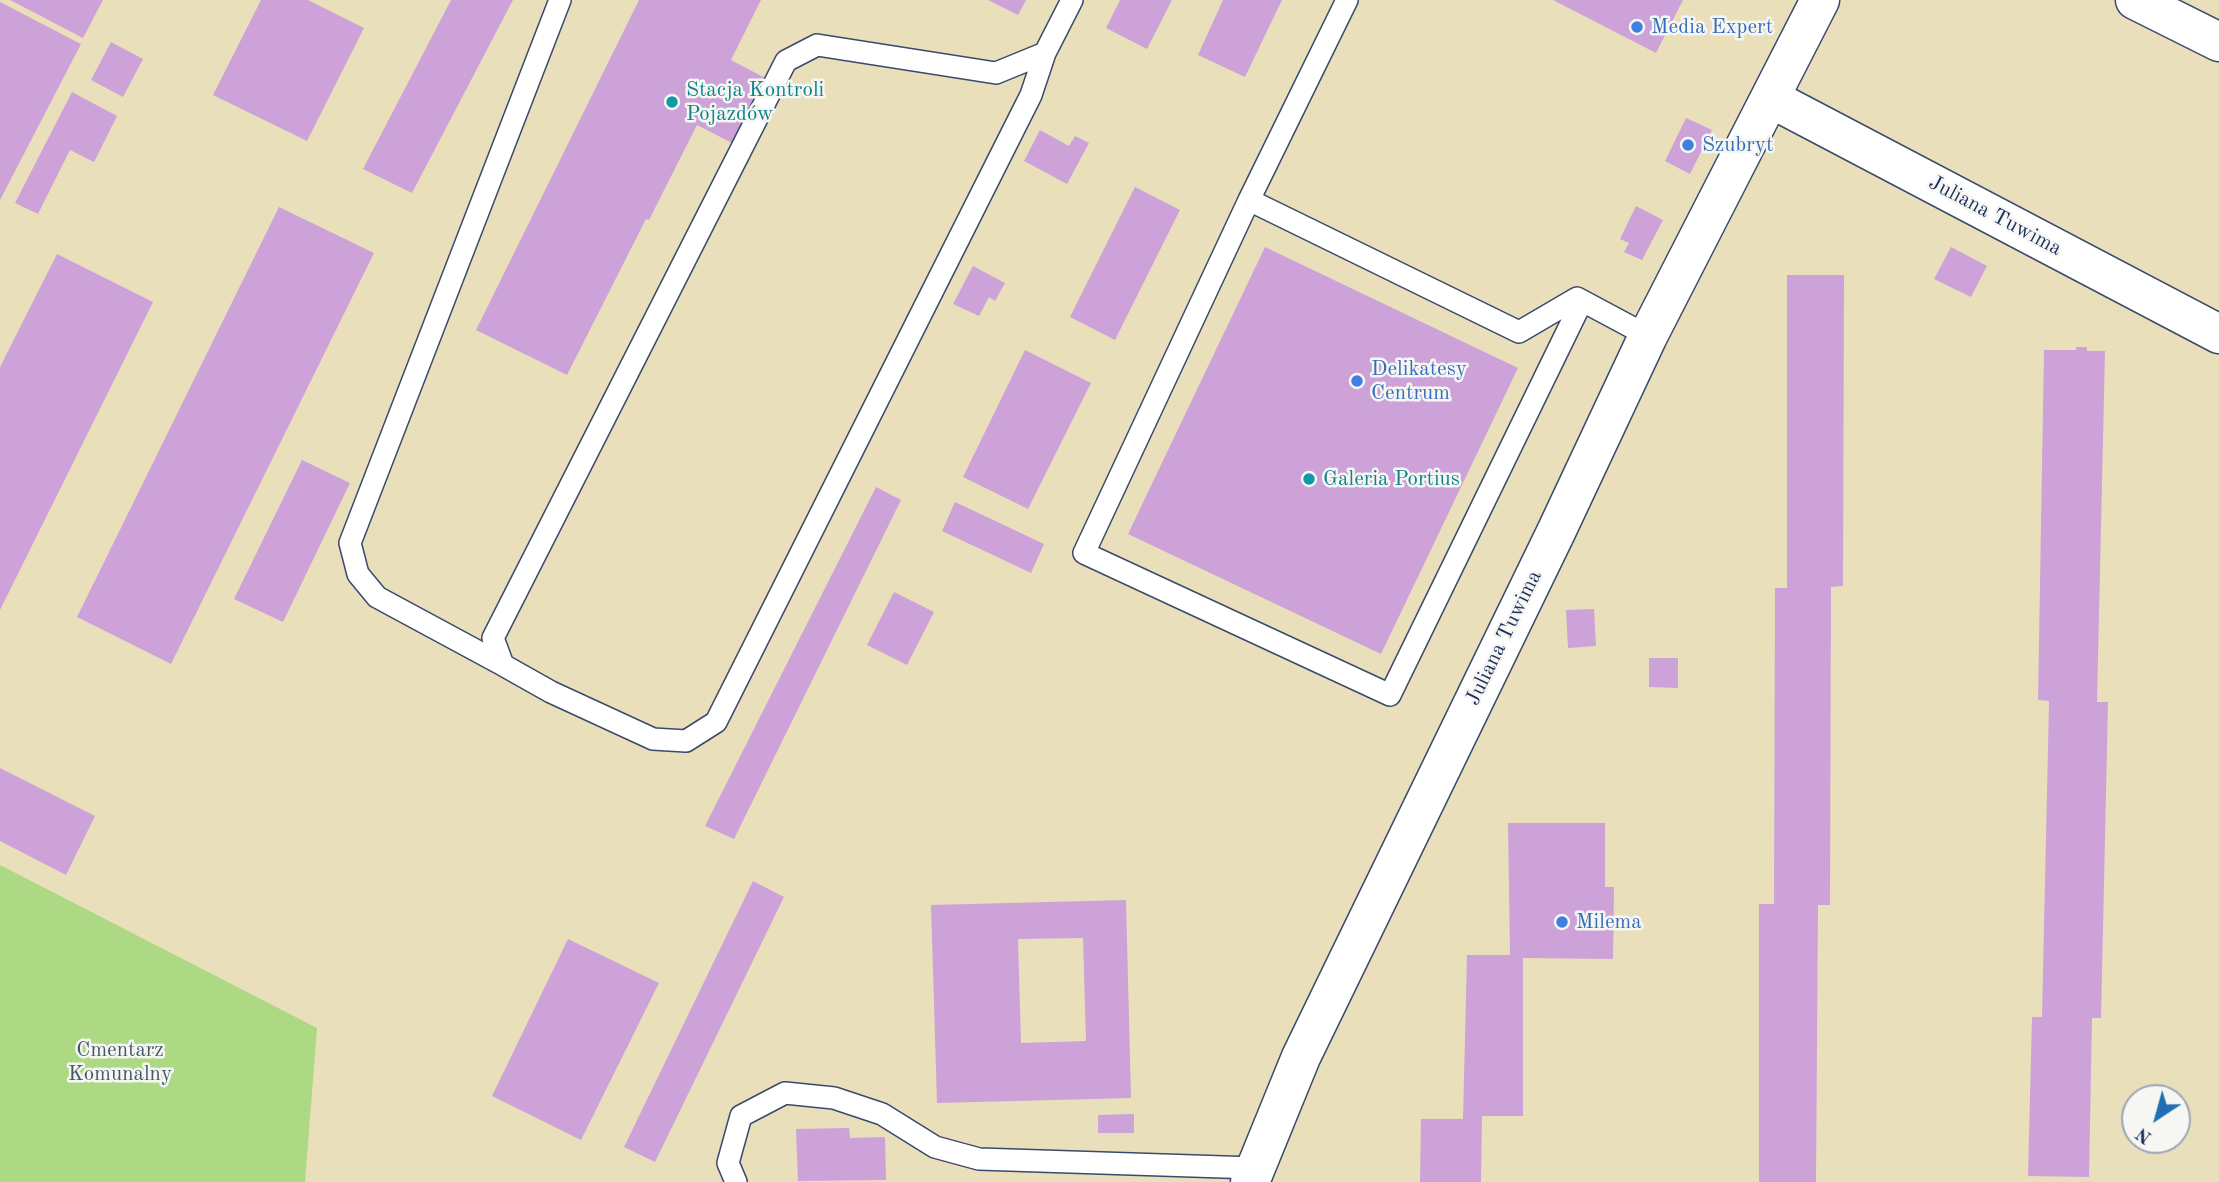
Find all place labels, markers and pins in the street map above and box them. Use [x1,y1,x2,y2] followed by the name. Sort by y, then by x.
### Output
[1651,14,1773,40] place label: Media Expert
[1629,19,1645,35] marker: Media Expert
[686,77,824,127] place label: Stacja Kontroli Pojazdów
[664,94,680,110] marker: Stacja Kontroli Pojazdów
[1702,132,1773,158] place label: Szubryt
[1680,137,1696,153] marker: Szubryt
[1371,356,1467,406] place label: Delikatesy Centrum
[1349,373,1365,389] marker: Delikatesy Centrum
[1323,466,1460,492] place label: Galeria Portius
[1301,471,1317,487] marker: Galeria Portius
[1576,909,1642,935] place label: Milema
[1554,914,1570,930] marker: Milema

